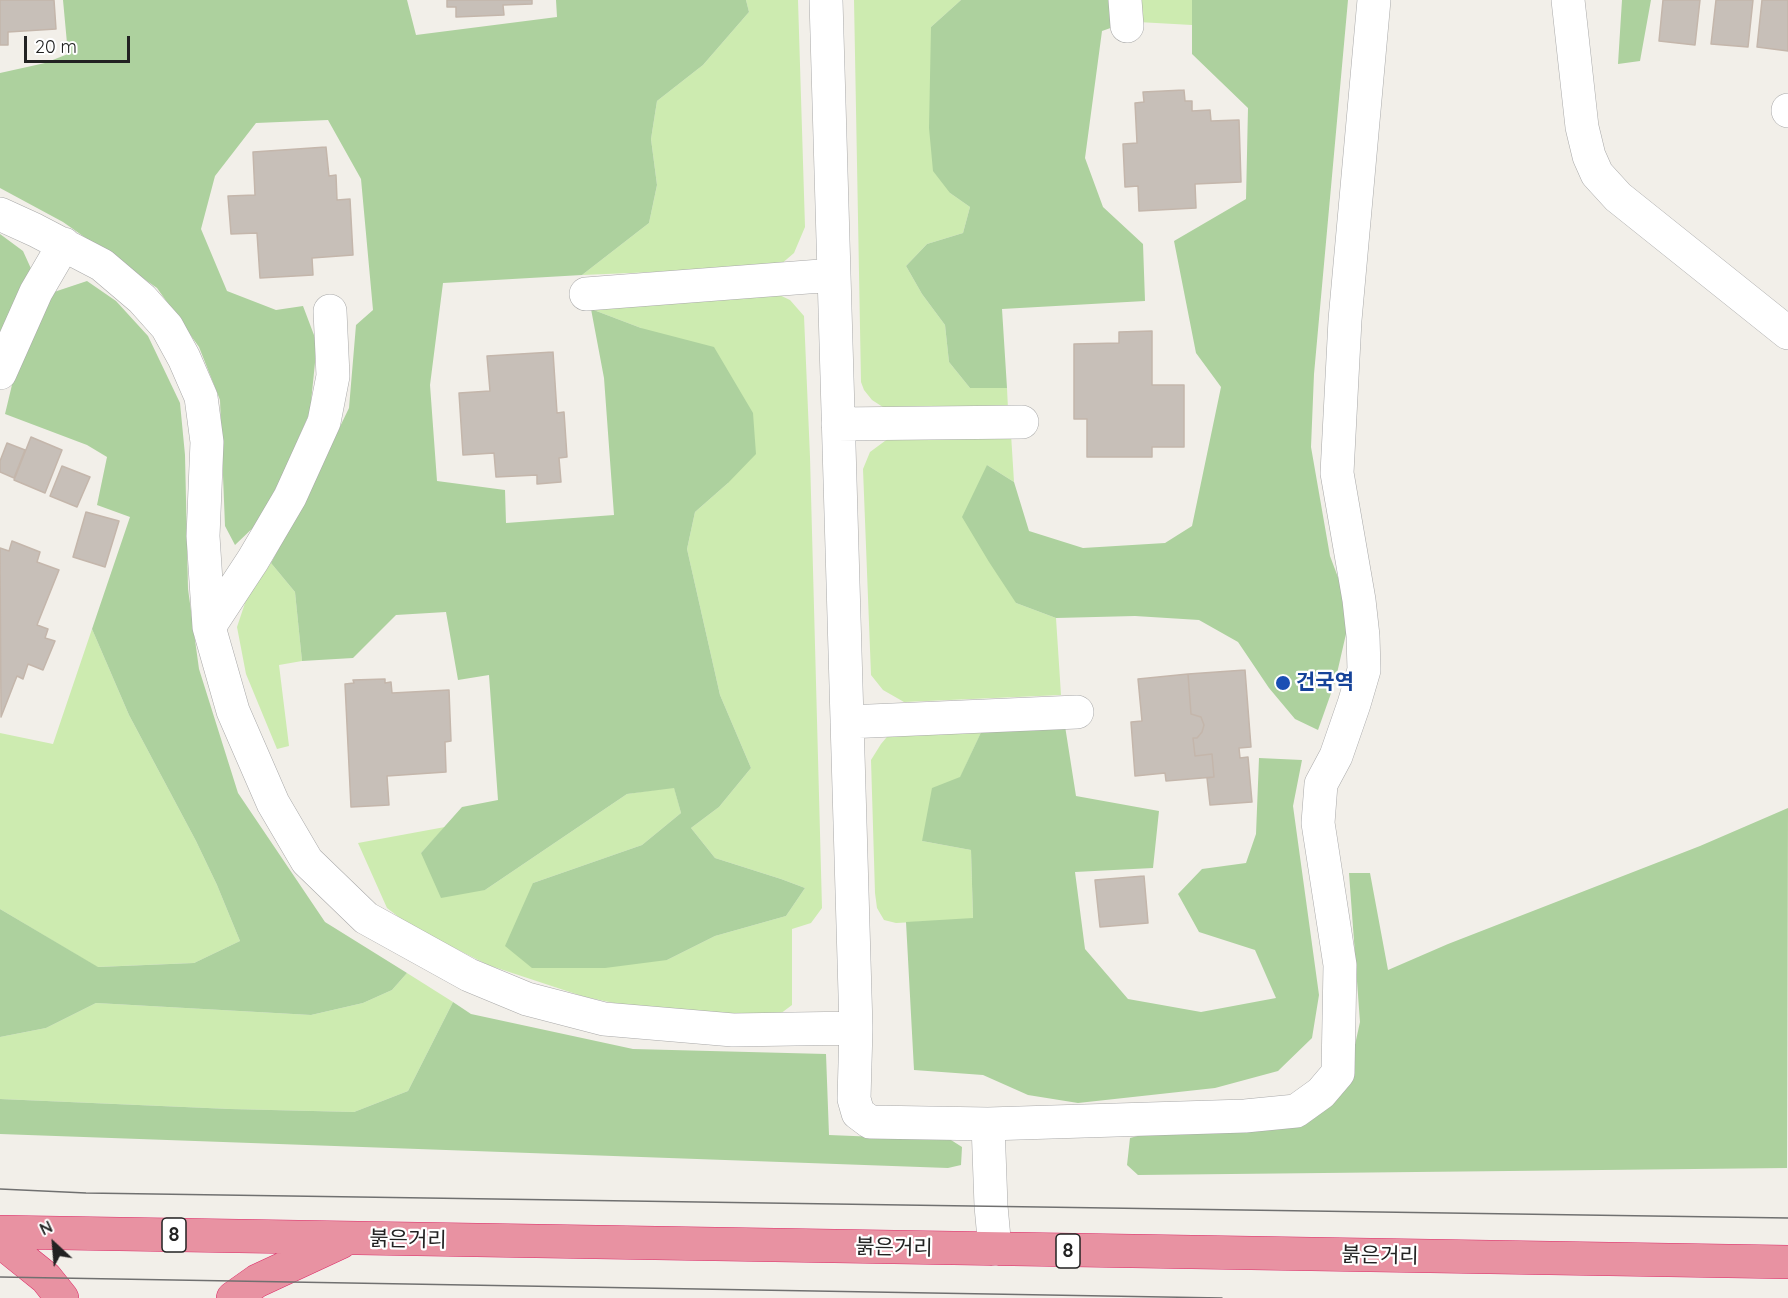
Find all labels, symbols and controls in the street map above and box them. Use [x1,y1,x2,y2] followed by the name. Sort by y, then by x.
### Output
[27,24,134,62] scale bar
[35,35,77,58] text: 20 m
[1296,670,1354,696] place label: 건국역
[1274,674,1292,692] marker: 건국역
[24,1214,84,1274] north arrow
[36,1216,56,1239] text: N
[162,1218,186,1252] road number: 8
[369,1227,447,1253] street label: 붉은거리
[1056,1234,1080,1268] road number: 8
[855,1235,933,1261] street label: 붉은거리
[1341,1243,1419,1269] street label: 붉은거리

